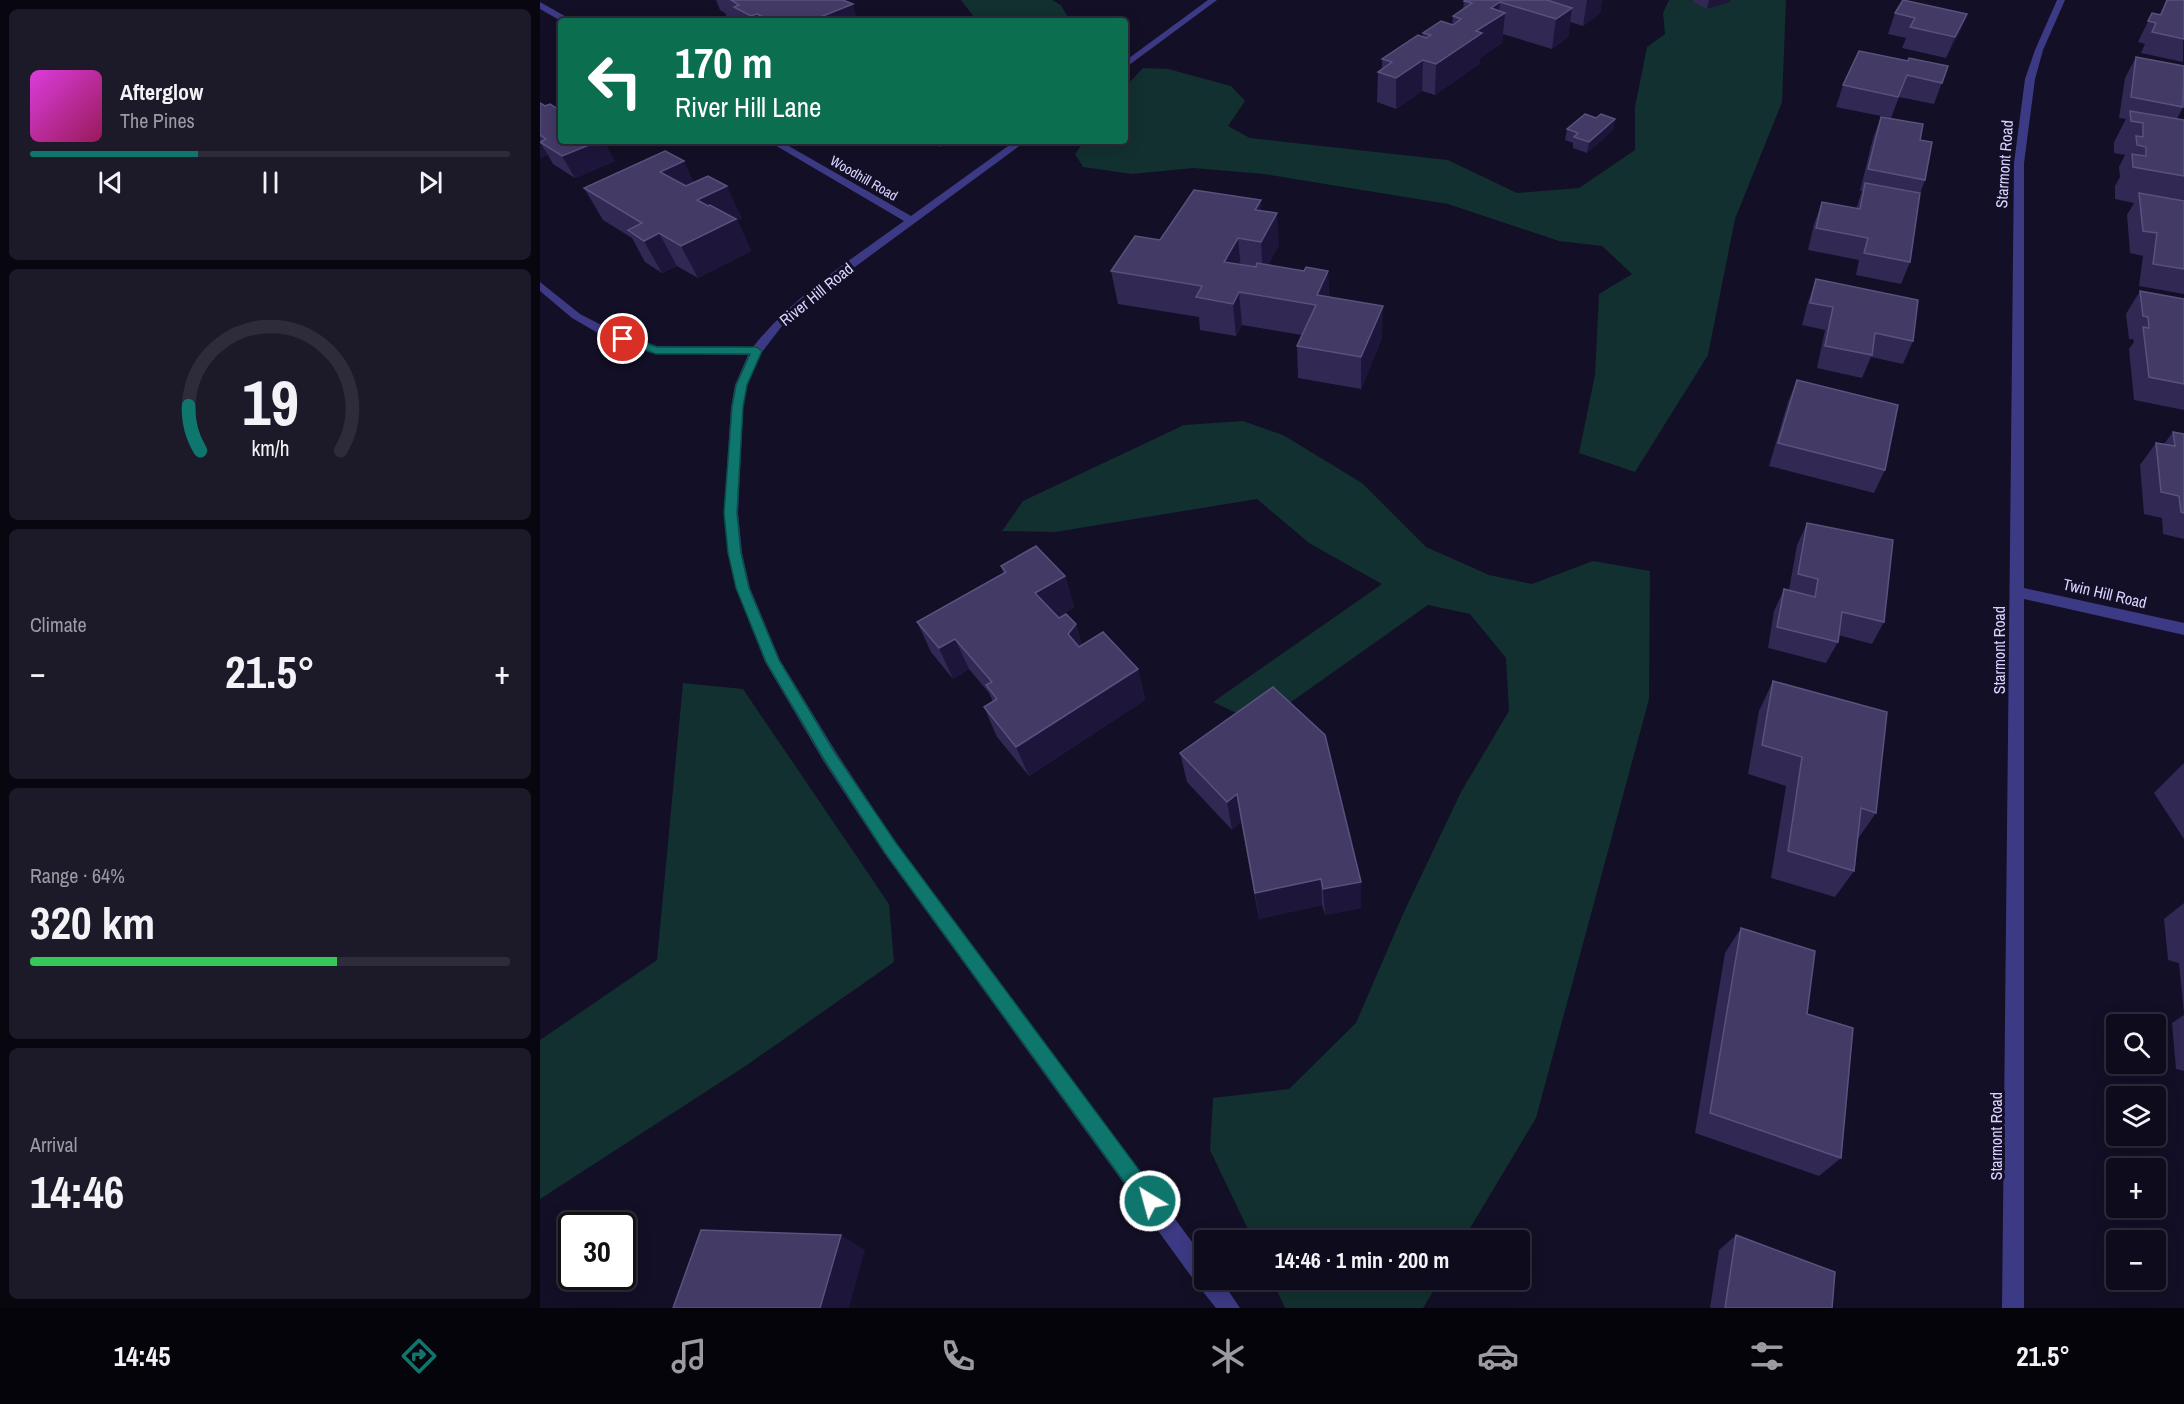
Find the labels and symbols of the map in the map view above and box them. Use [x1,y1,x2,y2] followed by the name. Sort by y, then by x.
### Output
[1990,119,2018,209] street label: Starmont Road
[827,151,901,205] street label: Woodhill Road
[775,257,857,331] street label: River Hill Road
[597,313,648,364] pin
[2061,573,2149,613] street label: Twin Hill Road
[1988,606,2010,694] street label: Starmont Road
[1985,1092,2007,1180] street label: Starmont Road
[1118,1169,1182,1233] position arrow
[558,1212,636,1290] speed limit sign: 30

